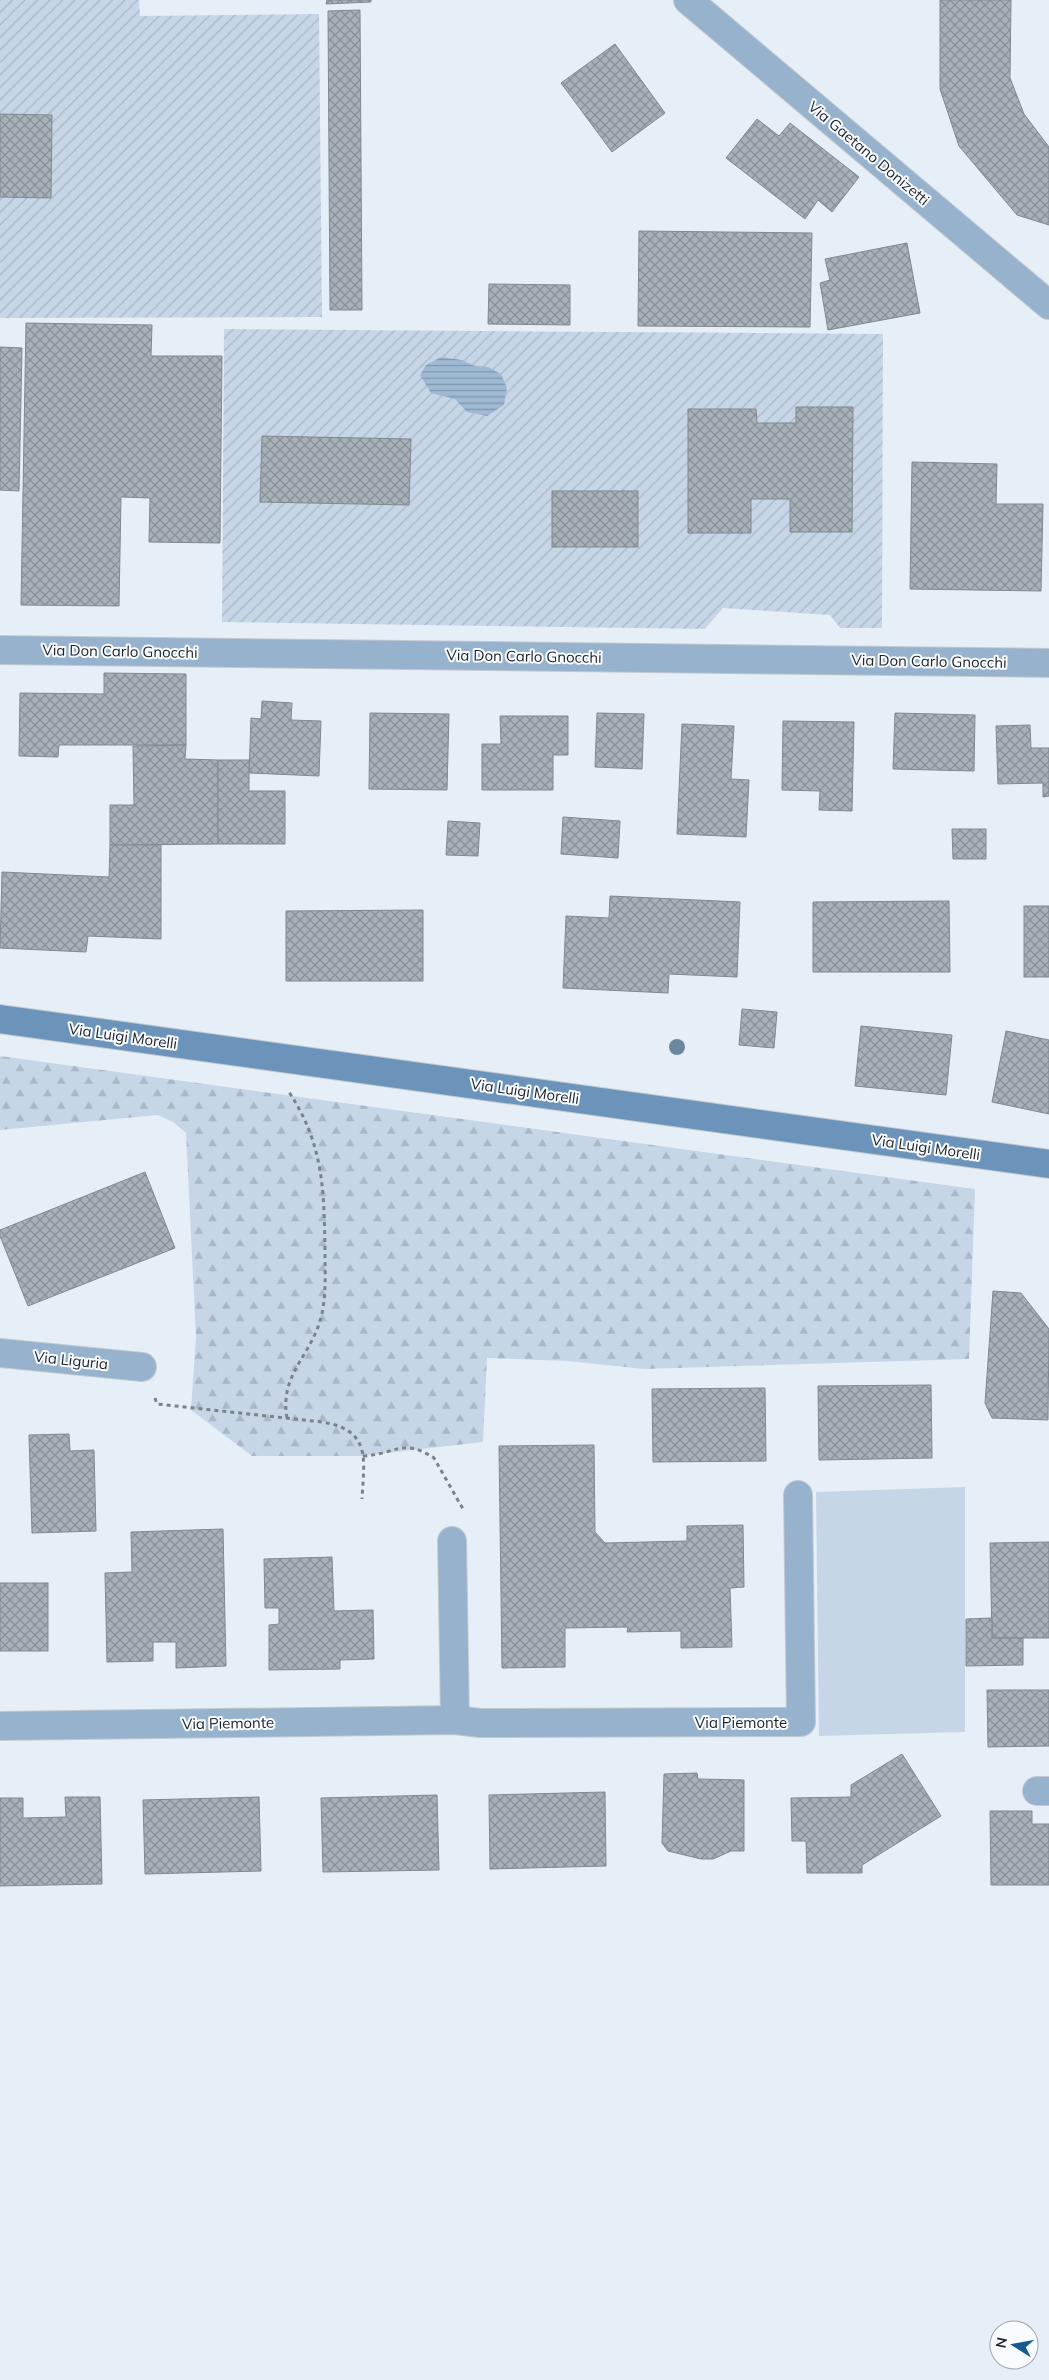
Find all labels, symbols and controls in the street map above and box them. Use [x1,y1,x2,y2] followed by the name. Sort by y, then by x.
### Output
[805,97,933,209] street label: Via Gaetano Donizetti
[42,640,198,662] street label: Via Don Carlo Gnocchi
[446,645,602,667] street label: Via Don Carlo Gnocchi
[851,650,1007,672] street label: Via Don Carlo Gnocchi
[68,1019,178,1053] street label: Via Luigi Morelli
[470,1074,580,1108] street label: Via Luigi Morelli
[871,1130,981,1164] street label: Via Luigi Morelli
[33,1347,109,1373] street label: Via Liguria
[182,1713,274,1733] street label: Via Piemonte
[695,1713,787,1732] street label: Via Piemonte
[989,2320,1039,2370] north arrow
[991,2336,1011,2349] text: N

